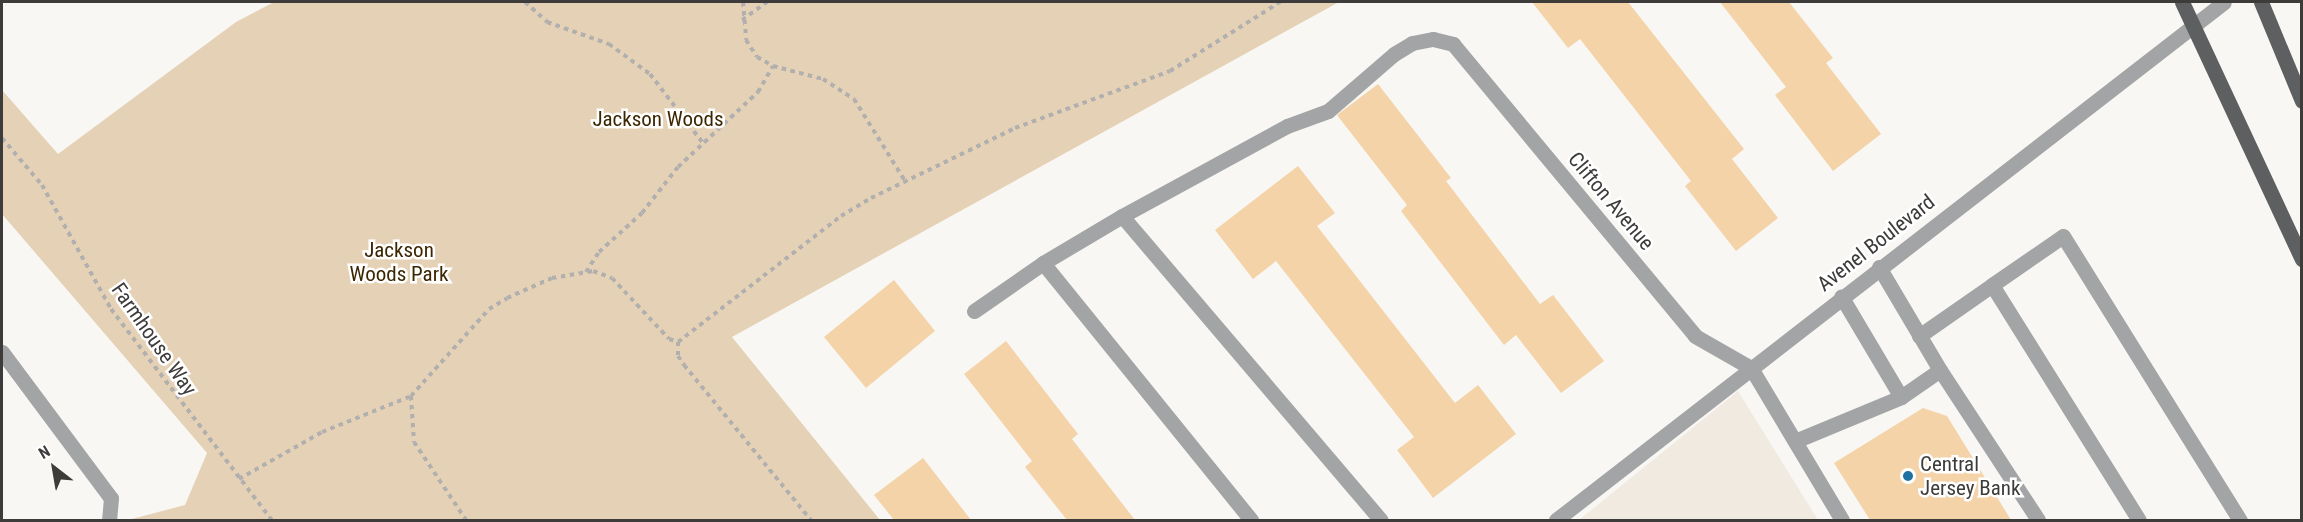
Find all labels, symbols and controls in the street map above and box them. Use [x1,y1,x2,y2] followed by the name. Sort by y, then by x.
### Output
[592,106,724,132] park label: Jackson Woods
[1563,147,1659,255] street label: Clifton Avenue
[1812,189,1940,297] street label: Avenel Boulevard
[349,237,449,287] park label: Jackson Woods Park
[106,278,202,400] street label: Farmhouse Way
[24,438,84,498] north arrow
[35,441,54,463] text: N
[1920,451,2020,501] place label: Central Jersey Bank
[1901,469,1915,483] marker: Central Jersey Bank

